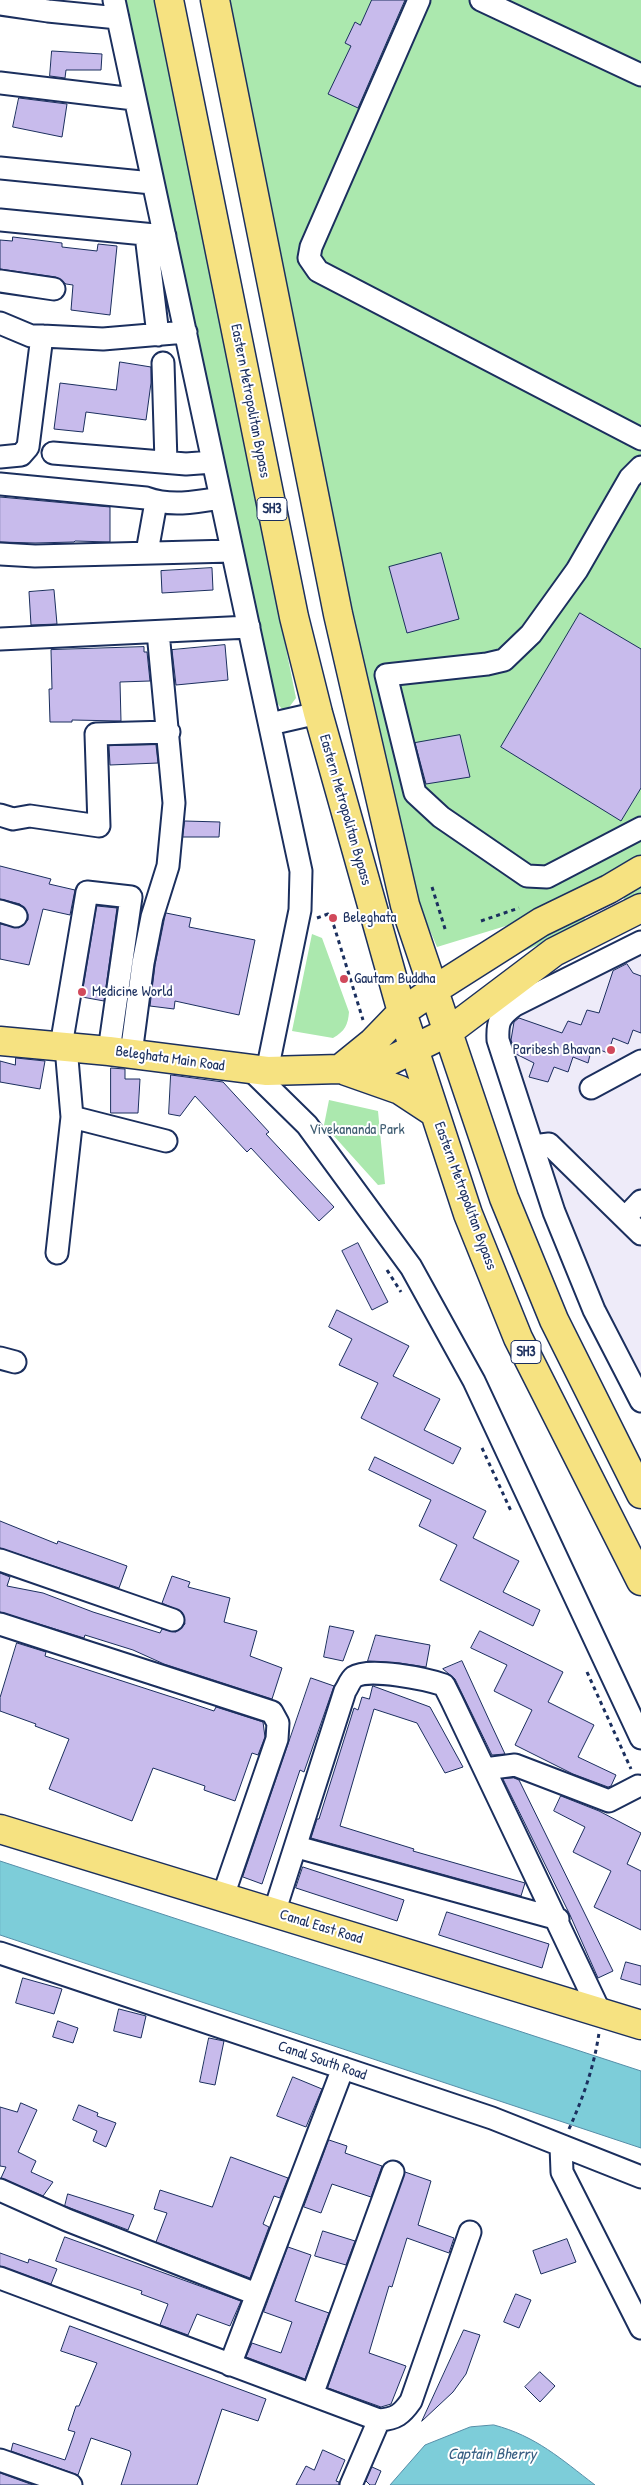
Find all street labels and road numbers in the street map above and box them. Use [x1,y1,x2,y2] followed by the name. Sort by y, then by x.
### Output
[226,323,274,479] street label: Eastern Metropolitan Bypass
[257,498,287,520] road number: SH3
[315,732,375,888] street label: Eastern Metropolitan Bypass
[114,1042,226,1076] street label: Beleghata Main Road
[430,1120,500,1272] street label: Eastern Metropolitan Bypass
[511,1340,541,1364] road number: SH3
[277,1906,365,1948] street label: Canal East Road
[275,2037,369,2085] street label: Canal South Road

